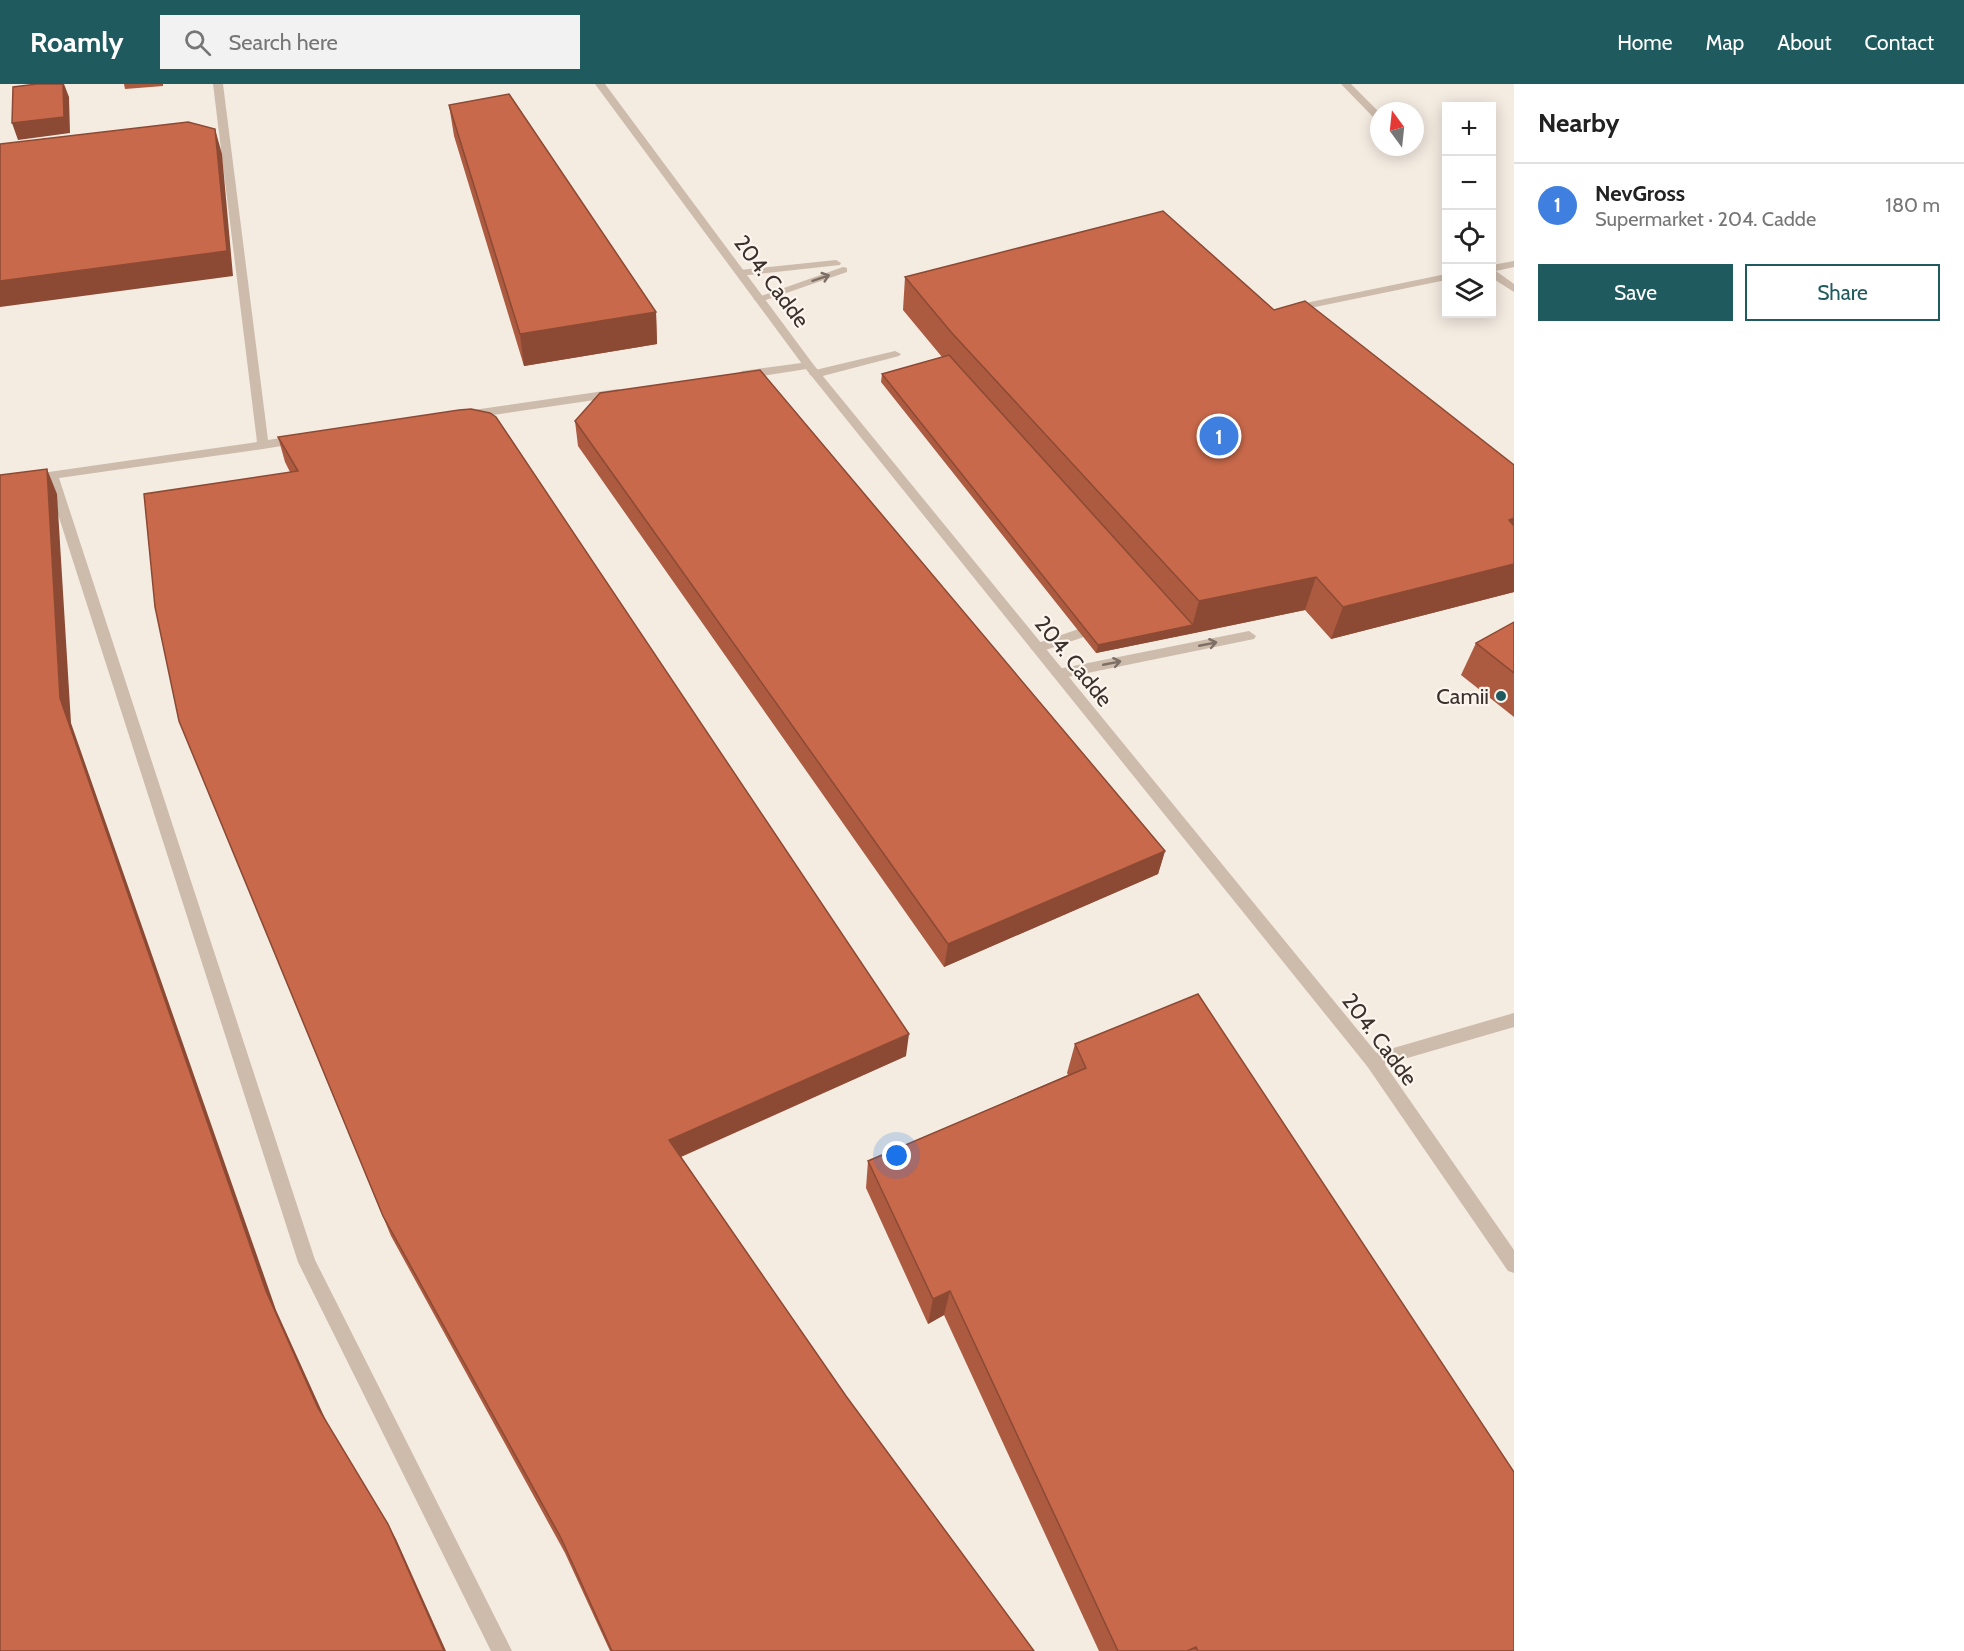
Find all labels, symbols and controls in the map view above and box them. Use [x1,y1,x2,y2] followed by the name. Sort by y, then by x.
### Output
[160,15,580,69] search box
[30,25,124,59] text: Roamly
[181,26,214,59] icon: search
[229,29,338,56] text: Search here
[1617,30,1673,55] text: Home
[1706,30,1744,55] text: Map
[1777,30,1831,55] text: About
[1864,30,1934,55] text: Contact
[1370,102,1424,156] north arrow
[1442,102,1496,318] map controls
[1442,102,1496,156] button: +
[1538,107,1619,139] text: Nearby
[1442,156,1496,210] button: −
[1595,180,1685,207] text: NevGross
[1554,193,1561,217] text: 1
[1885,193,1940,217] text: 180 m
[1595,207,1816,231] text: Supermarket · 204. Cadde
[1442,210,1496,264] button: locate
[728,230,815,333] street label: 204. Cadde
[1442,264,1496,318] button: layers
[1538,264,1733,321] button: Save
[1745,264,1940,321] button: Share
[811,271,830,282] one-way arrow
[1200,414,1238,458] pin: 1
[1029,611,1118,712] street label: 204. Cadde
[1198,638,1217,649] one-way arrow
[1102,657,1122,668] one-way arrow
[1436,683,1489,710] place label: Camii
[1494,689,1508,703] marker: Camii
[1336,988,1423,1091] street label: 204. Cadde
[882,1141,911,1170] your location

